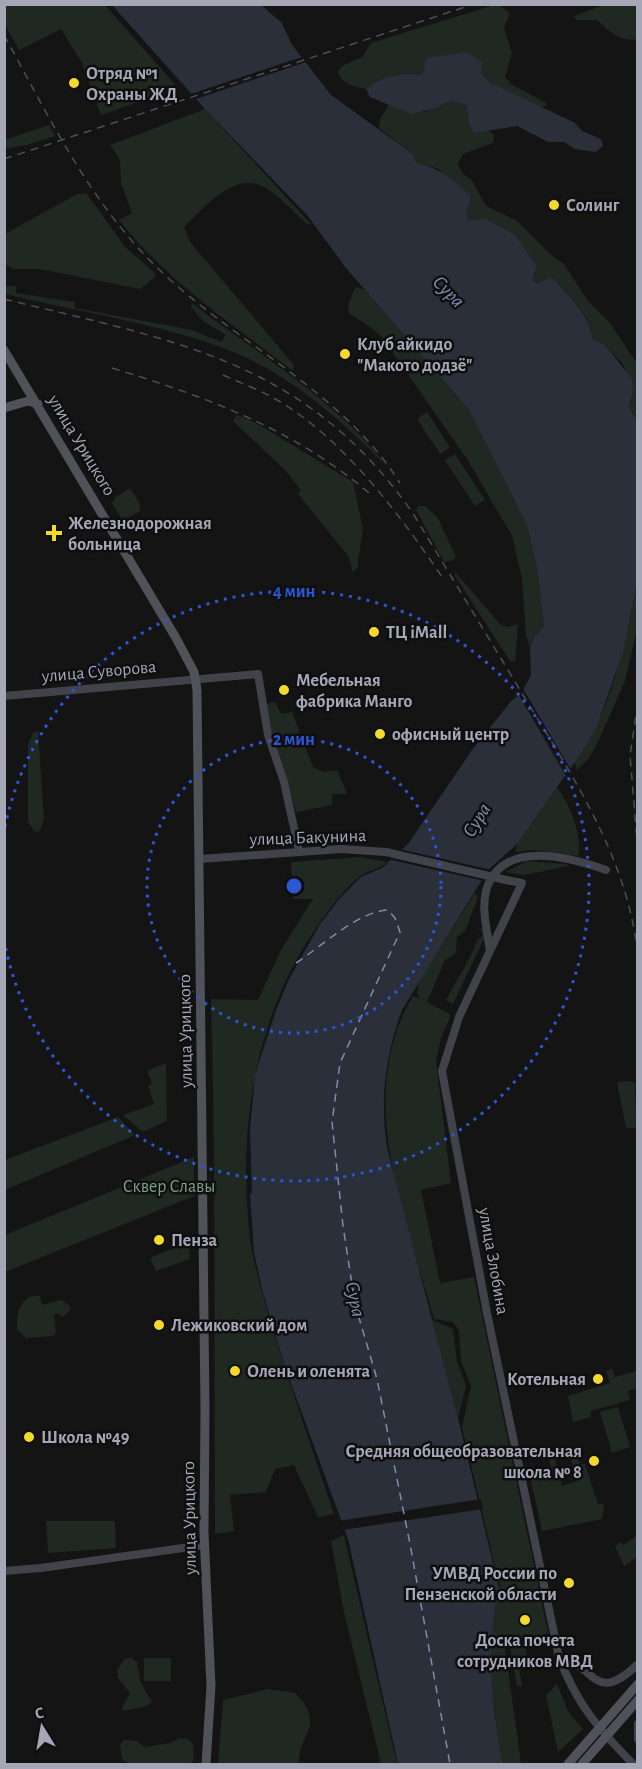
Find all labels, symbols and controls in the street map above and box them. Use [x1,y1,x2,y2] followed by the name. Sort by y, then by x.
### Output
[86,65,177,104] place label: Отряд №1 Охраны ЖД
[67,76,81,90] marker: Отряд №1 Охраны ЖД
[566,197,620,215] place label: Солинг
[547,198,561,212] marker: Солинг
[429,272,468,311] water label: Сура
[357,336,472,375] place label: Клуб айкидо "Макото додзё"
[338,347,352,361] marker: Клуб айкидо "Макото додзё"
[44,391,118,499] street label: улица Урицкого
[68,515,212,554] place label: Железнодорожная больница
[45,524,63,542] marker: Железнодорожная больница
[273,583,315,601] text: 4 мин
[386,624,447,642] place label: ТЦ iMall
[367,625,381,639] marker: ТЦ iMall
[40,658,157,686] street label: улица Суворова
[296,672,412,711] place label: Мебельная фабрика Манго
[277,683,291,697] marker: Мебельная фабрика Манго
[392,726,509,744] place label: офисный центр
[373,727,387,741] marker: офисный центр
[273,731,315,749] text: 2 мин
[459,800,495,841] water label: Сура
[248,827,367,849] street label: улица Бакунина
[284,876,304,896] centre of rings
[176,974,196,1089] street label: улица Урицкого
[123,1178,215,1196] park label: Сквер Славы
[475,1205,512,1316] street label: улица Злобина
[171,1232,218,1250] place label: Пенза
[152,1233,166,1247] marker: Пенза
[342,1280,369,1319] water label: Сура
[171,1317,307,1335] place label: Лежиковский дом
[152,1318,166,1332] marker: Лежиковский дом
[247,1363,370,1381] place label: Олень и оленята
[228,1364,242,1378] marker: Олень и оленята
[507,1371,586,1389] place label: Котельная
[591,1372,605,1386] marker: Котельная
[41,1429,130,1447] place label: Школа №49
[22,1430,36,1444] marker: Школа №49
[346,1443,582,1482] place label: Средняя общеобразовательная школа № 8
[587,1454,601,1468] marker: Средняя общеобразовательная школа № 8
[180,1461,200,1576] street label: улица Урицкого
[404,1565,557,1604] place label: УМВД России по Пензенской области
[562,1576,576,1590] marker: УМВД России по Пензенской области
[518,1613,532,1627] marker: Доска почета сотрудников МВД
[457,1632,593,1671] place label: Доска почета сотрудников МВД
[12,1697,72,1757] north arrow
[33,1705,45,1722] text: С

